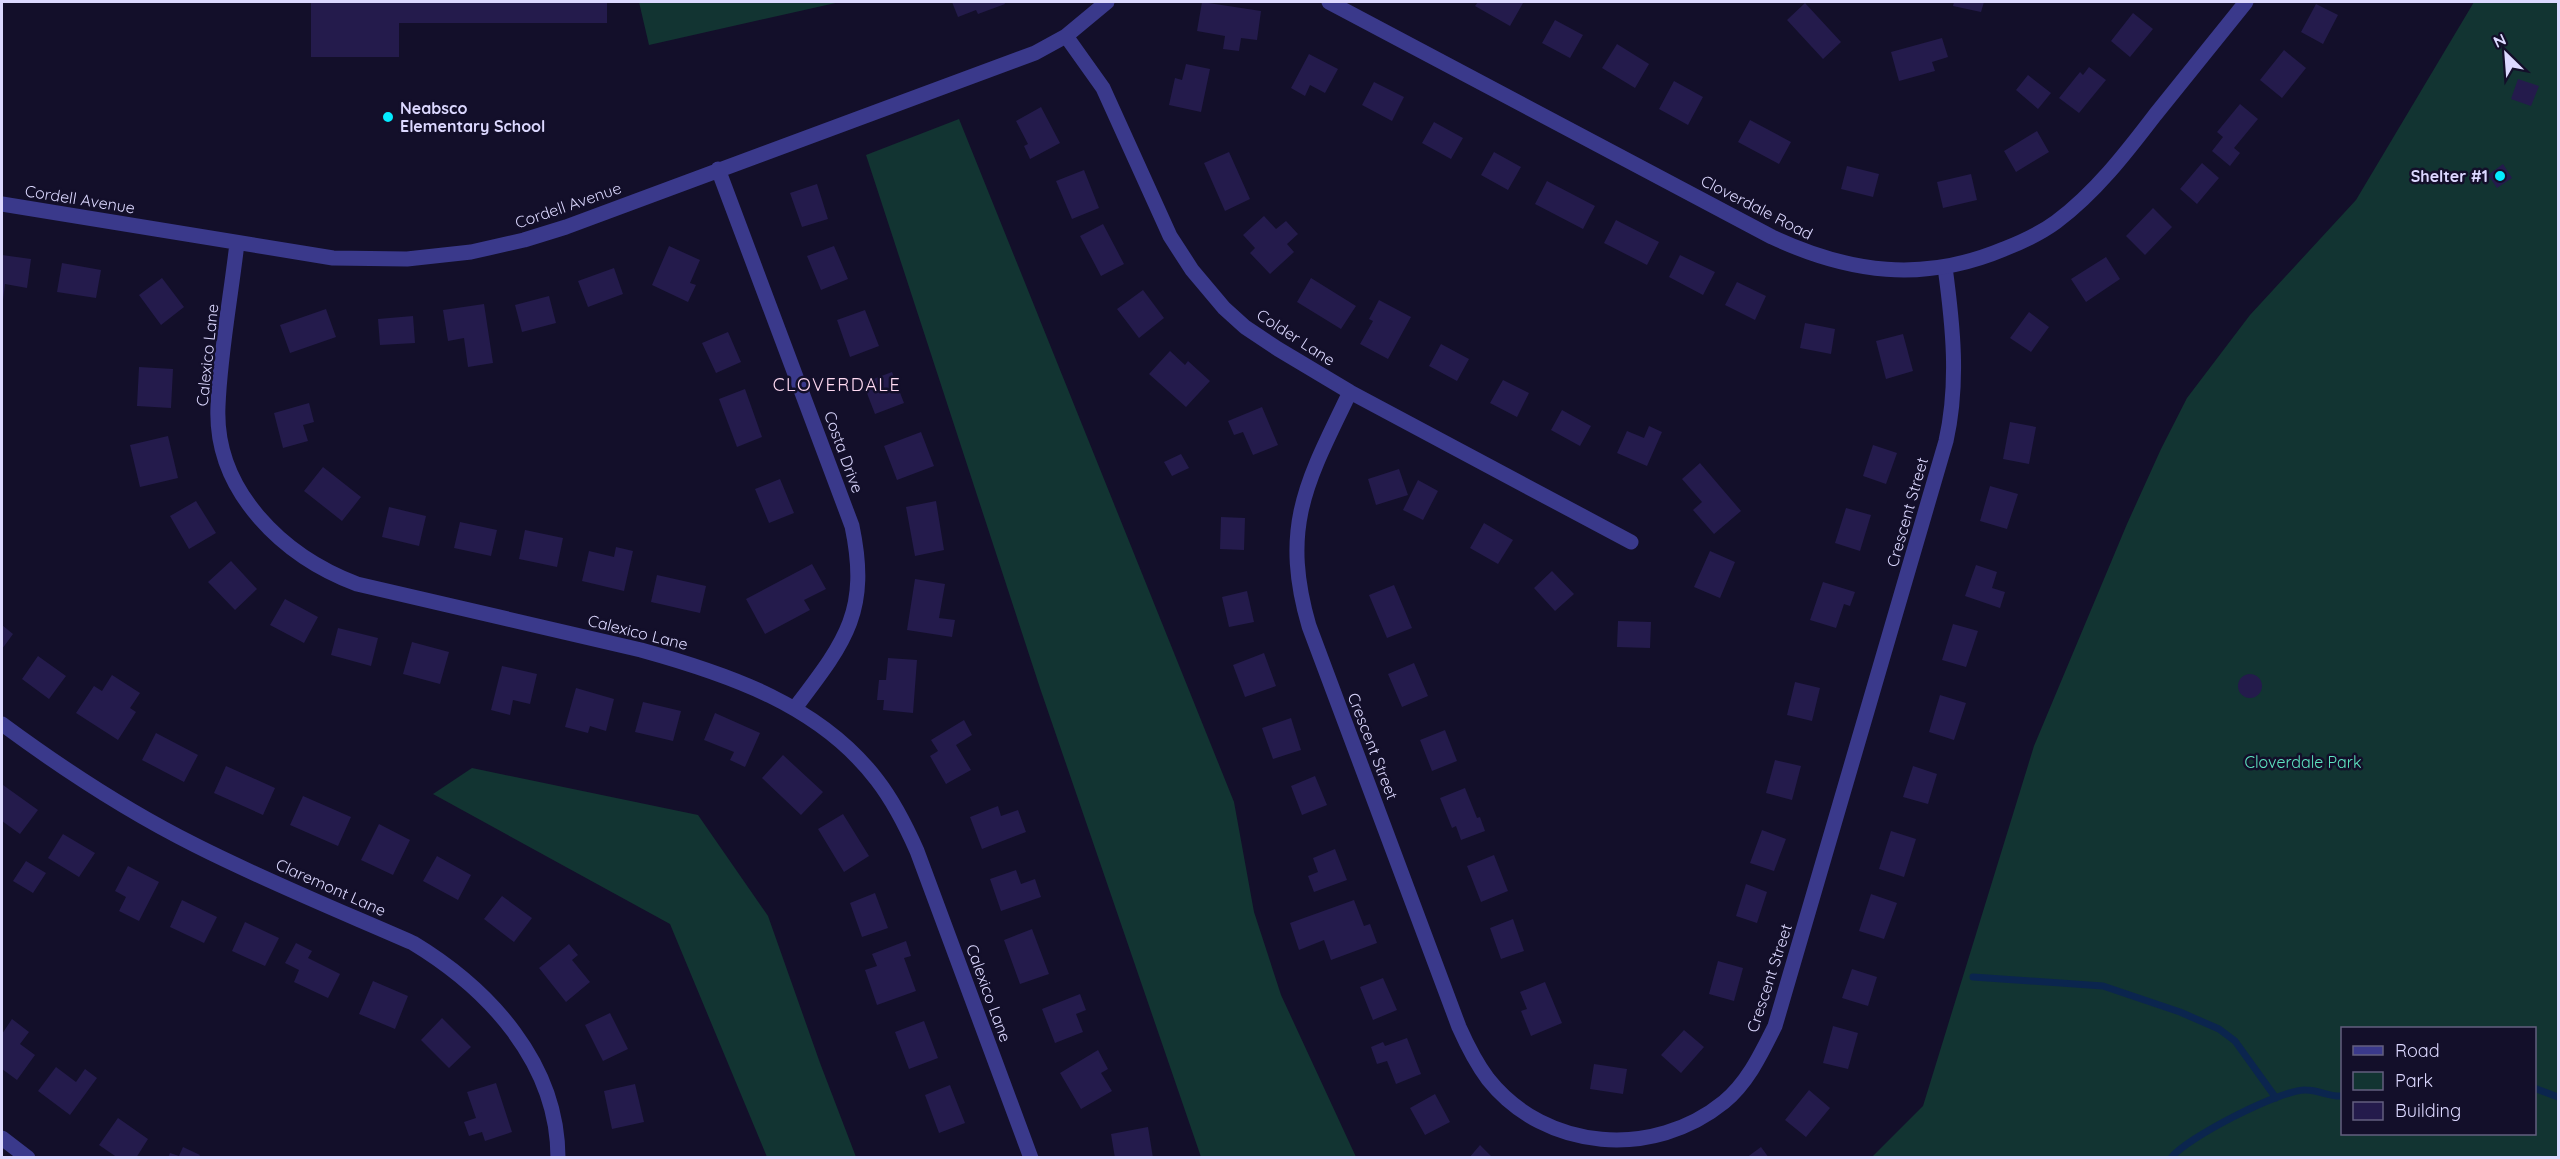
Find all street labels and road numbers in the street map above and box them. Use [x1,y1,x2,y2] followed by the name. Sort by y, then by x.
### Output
[1698,170,1816,244] street label: Cloverdale Road
[512,177,624,233] street label: Cordell Avenue
[24,180,136,218] street label: Cordell Avenue
[192,303,222,407] street label: Calexico Lane
[1253,304,1339,370] street label: Colder Lane
[820,408,868,496] street label: Costa Drive
[1882,455,1932,569] street label: Crescent Street
[586,610,690,654] street label: Calexico Lane
[1343,690,1403,802] street label: Crescent Street
[273,854,389,920] street label: Claremont Lane
[1742,921,1796,1035] street label: Crescent Street
[962,941,1016,1045] street label: Calexico Lane

